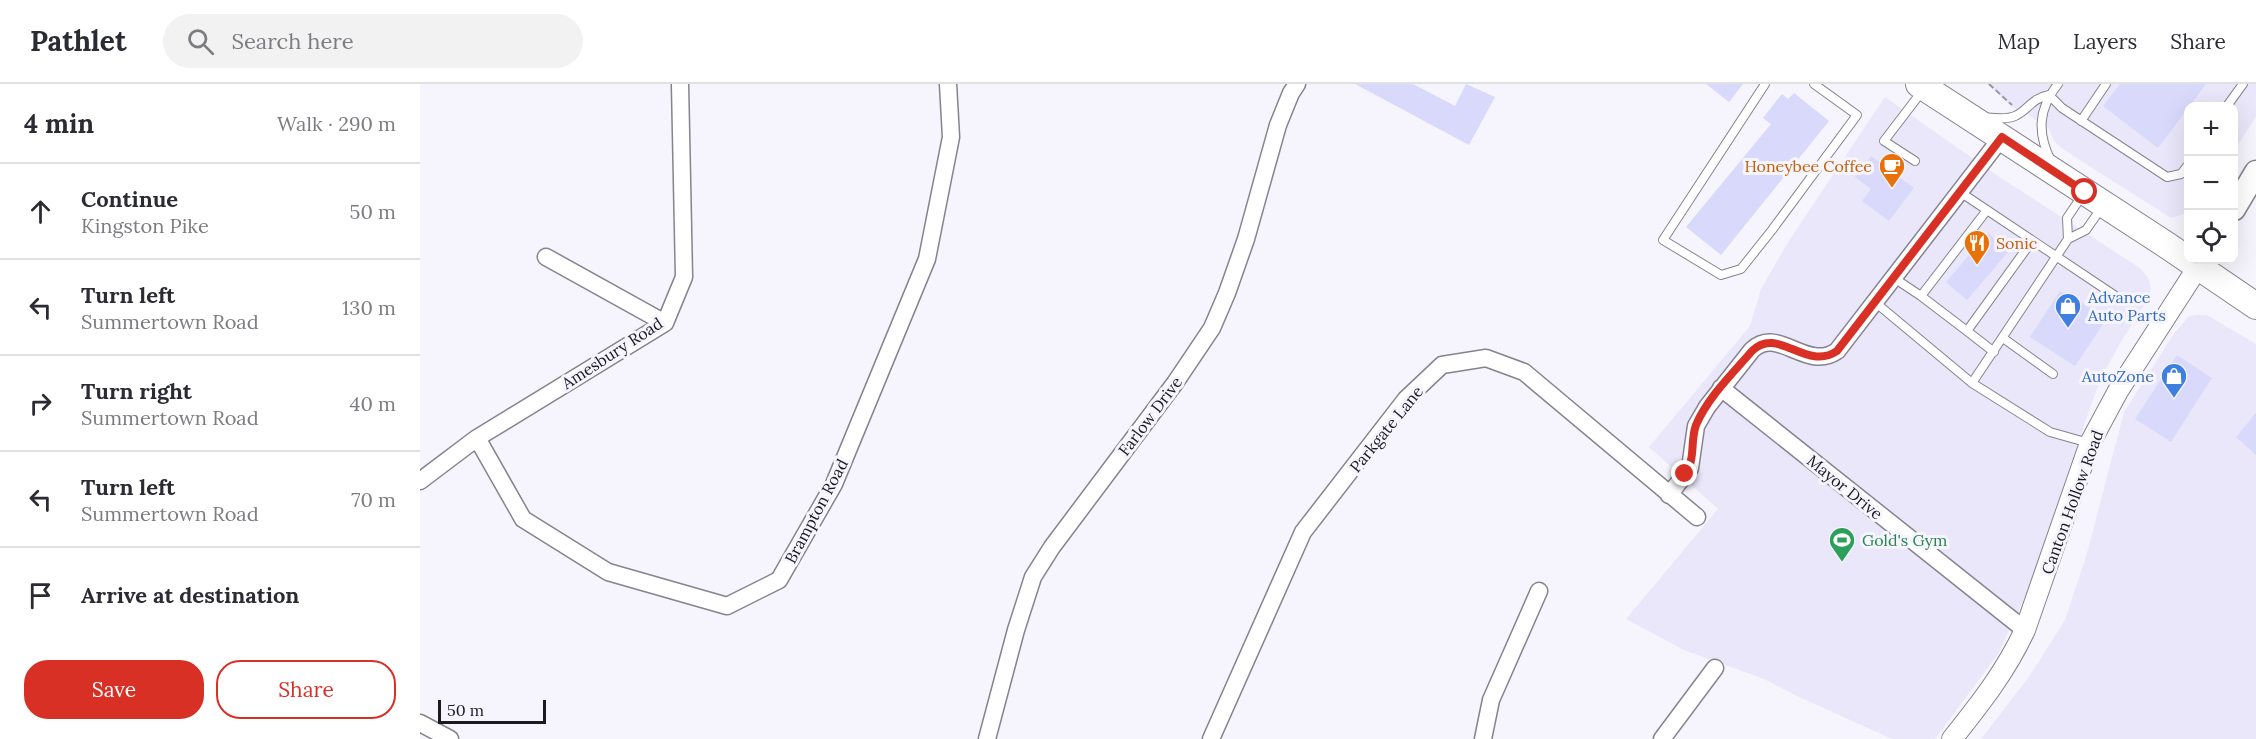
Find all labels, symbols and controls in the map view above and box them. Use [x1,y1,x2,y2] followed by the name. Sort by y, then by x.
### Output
[163,14,583,68] search box
[30,23,127,59] text: Pathlet
[184,25,217,58] icon: search
[232,27,354,55] text: Search here
[1997,28,2040,55] text: Map
[2073,28,2137,55] text: Layers
[2170,28,2226,55] text: Share
[2184,102,2238,264] map controls
[2184,102,2238,156] button: +
[24,107,94,140] text: 4 min
[277,111,396,136] text: Walk · 290 m
[1877,151,1907,189] cafe icon: Honeybee Coffee
[1744,156,1872,176] place label: Honeybee Coffee
[2184,156,2238,210] button: −
[2071,178,2097,204] route start
[81,185,178,213] text: Continue
[24,195,57,228] icon: ahead
[350,199,396,224] text: 50 m
[2184,210,2238,264] button: locate
[81,213,209,238] text: Kingston Pike
[1962,228,1992,266] restaurant icon: Sonic
[1996,233,2037,253] place label: Sonic
[81,281,175,309] text: Turn left
[2087,287,2166,325] place label: Advance Auto Parts
[24,291,57,324] icon: left
[2053,291,2083,329] shop icon: Advance Auto Parts
[342,295,396,320] text: 130 m
[81,309,259,334] text: Summertown Road
[557,313,667,394] street label: Amesbury Road
[2159,361,2189,399] shop icon: AutoZone
[2081,366,2154,386] place label: AutoZone
[1114,372,1186,459] street label: Farlow Drive
[81,377,192,405] text: Turn right
[1345,381,1427,476] street label: Parkgate Lane
[24,387,57,420] icon: right
[350,391,396,416] text: 40 m
[81,405,259,430] text: Summertown Road
[2037,427,2108,577] street label: Canton Hollow Road
[1803,450,1887,524] street label: Mayor Drive
[780,455,852,567] street label: Brampton Road
[1671,460,1697,486] route end
[81,473,175,501] text: Turn left
[24,483,57,516] icon: left
[351,487,396,512] text: 70 m
[81,501,259,526] text: Summertown Road
[1827,525,1857,563] sports icon: Gold's Gym
[1862,530,1947,550] place label: Gold's Gym
[24,579,57,612] icon: arrive
[81,581,299,609] text: Arrive at destination
[24,660,204,719] button: Save
[216,660,396,719] button: Share
[438,697,546,724] scale bar
[447,700,484,720] text: 50 m

